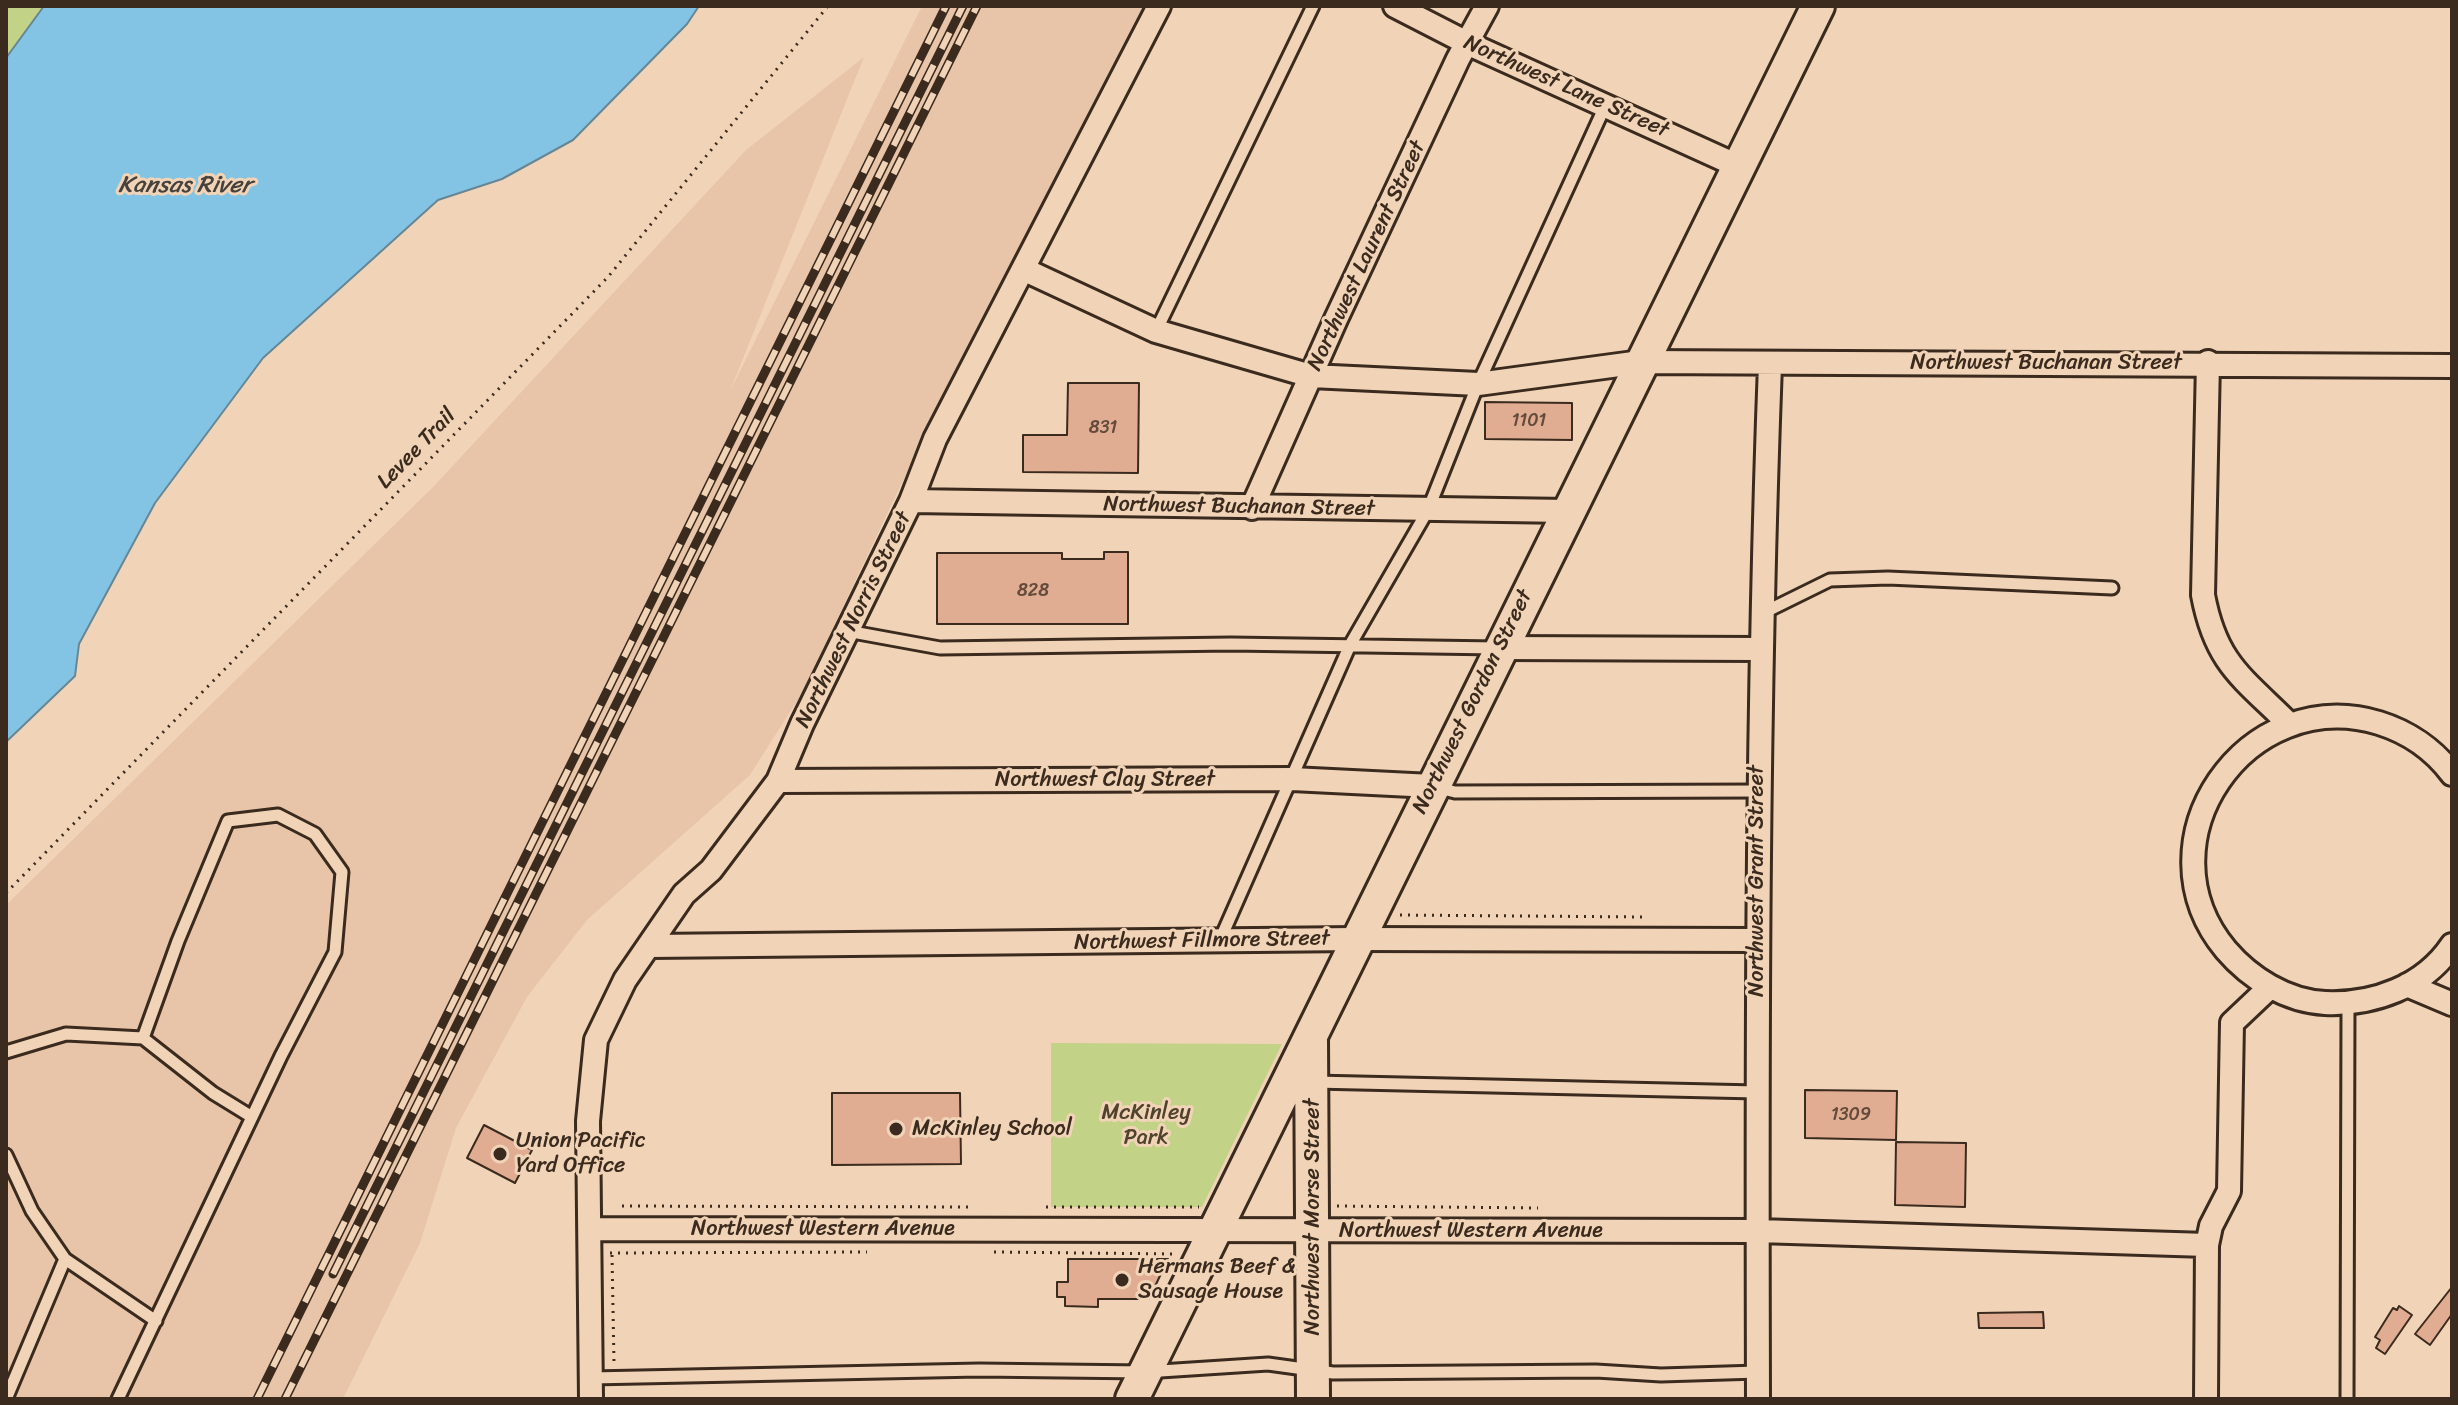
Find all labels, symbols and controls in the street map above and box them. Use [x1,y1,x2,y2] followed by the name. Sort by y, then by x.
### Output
[1459,30,1673,144] street label: Northwest Lane Street
[1302,137,1432,375] street label: Northwest Laurent Street
[118,172,252,200] water label: Kansas River
[1910,350,2182,376] street label: Northwest Buchanan Street
[372,403,462,495] street label: Levee Trail
[1512,410,1546,432] house number: 1101
[1089,417,1117,439] house number: 831
[1103,491,1375,523] street label: Northwest Buchanan Street
[790,508,918,732] street label: Northwest Norris Street
[1017,580,1049,602] house number: 828
[1407,586,1539,818] street label: Northwest Gordon Street
[1744,765,1770,997] street label: Northwest Grant Street
[995,767,1215,793] street label: Northwest Clay Street
[1074,926,1330,956] street label: Northwest Fillmore Street
[1300,1098,1326,1336] street label: Northwest Morse Street
[1101,1100,1191,1152] park label: McKinley Park
[1831,1104,1871,1126] house number: 1309
[912,1116,1072,1142] place label: McKinley School
[887,1120,905,1138] marker: McKinley School
[516,1128,646,1180] place label: Union Pacific Yard Office
[491,1145,509,1163] marker: Union Pacific Yard Office
[691,1216,955,1242] street label: Northwest Western Avenue
[1339,1218,1603,1244] street label: Northwest Western Avenue
[1138,1254,1296,1306] place label: Hermans Beef & Sausage House
[1113,1271,1131,1289] marker: Hermans Beef & Sausage House

